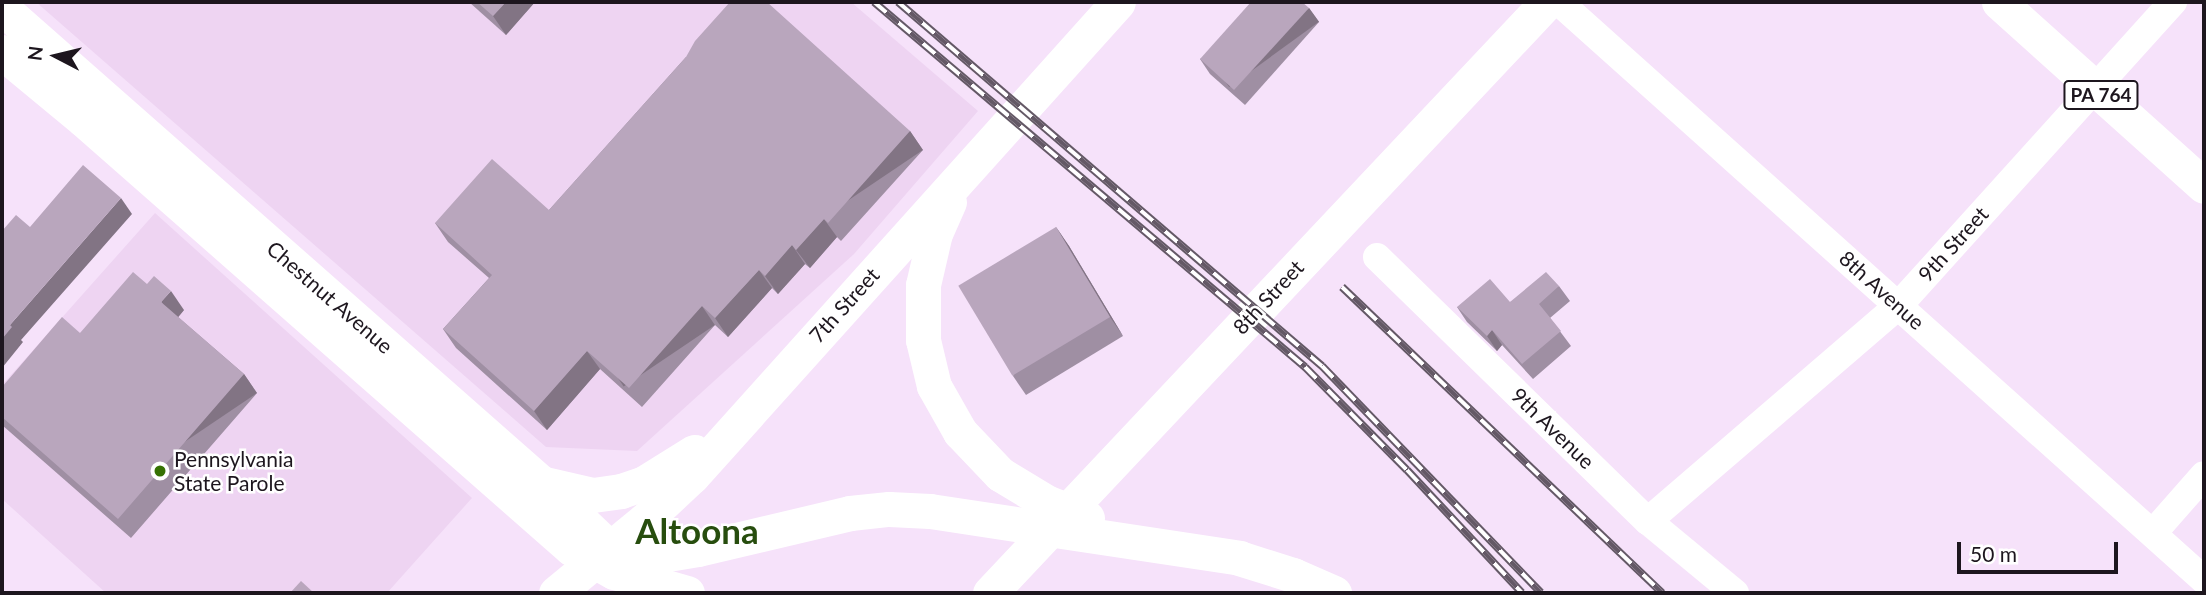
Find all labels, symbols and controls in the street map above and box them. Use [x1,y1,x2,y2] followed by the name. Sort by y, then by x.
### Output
[21,21,91,91] north arrow
[22,45,47,62] text: N
[2062,80,2140,110] road number: PA 764
[1913,201,1993,287] street label: 9th Street
[262,235,398,359] street label: Chestnut Avenue
[1834,245,1930,335] street label: 8th Avenue
[1227,255,1309,339] street label: 8th Street
[804,262,884,348] street label: 7th Street
[1506,382,1600,474] street label: 9th Avenue
[174,446,294,496] place label: Pennsylvania State Parole
[152,463,168,479] marker: Pennsylvania State Parole
[635,509,759,551] district label: Altoona
[1961,528,2122,572] scale bar
[1970,541,2017,566] text: 50 m

